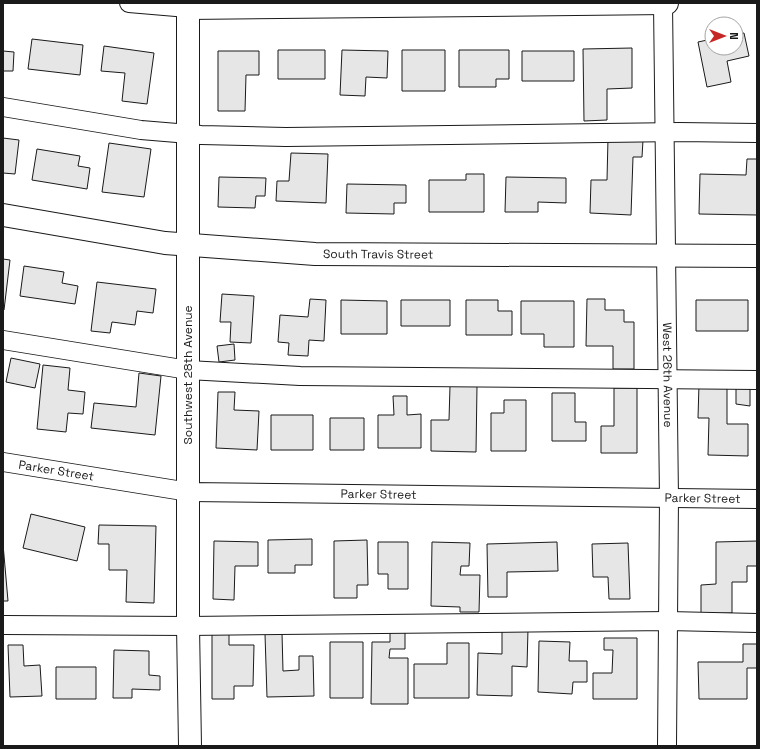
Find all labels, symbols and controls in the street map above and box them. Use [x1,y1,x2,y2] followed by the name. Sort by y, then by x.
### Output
[704,16,744,56] north arrow
[727,32,741,40] text: N
[323,246,433,263] street label: South Travis Street
[180,305,196,445] street label: Southwest 28th Avenue
[659,322,676,428] street label: West 26th Avenue
[17,457,95,485] street label: Parker Street
[340,486,417,503] street label: Parker Street
[664,490,741,507] street label: Parker Street

